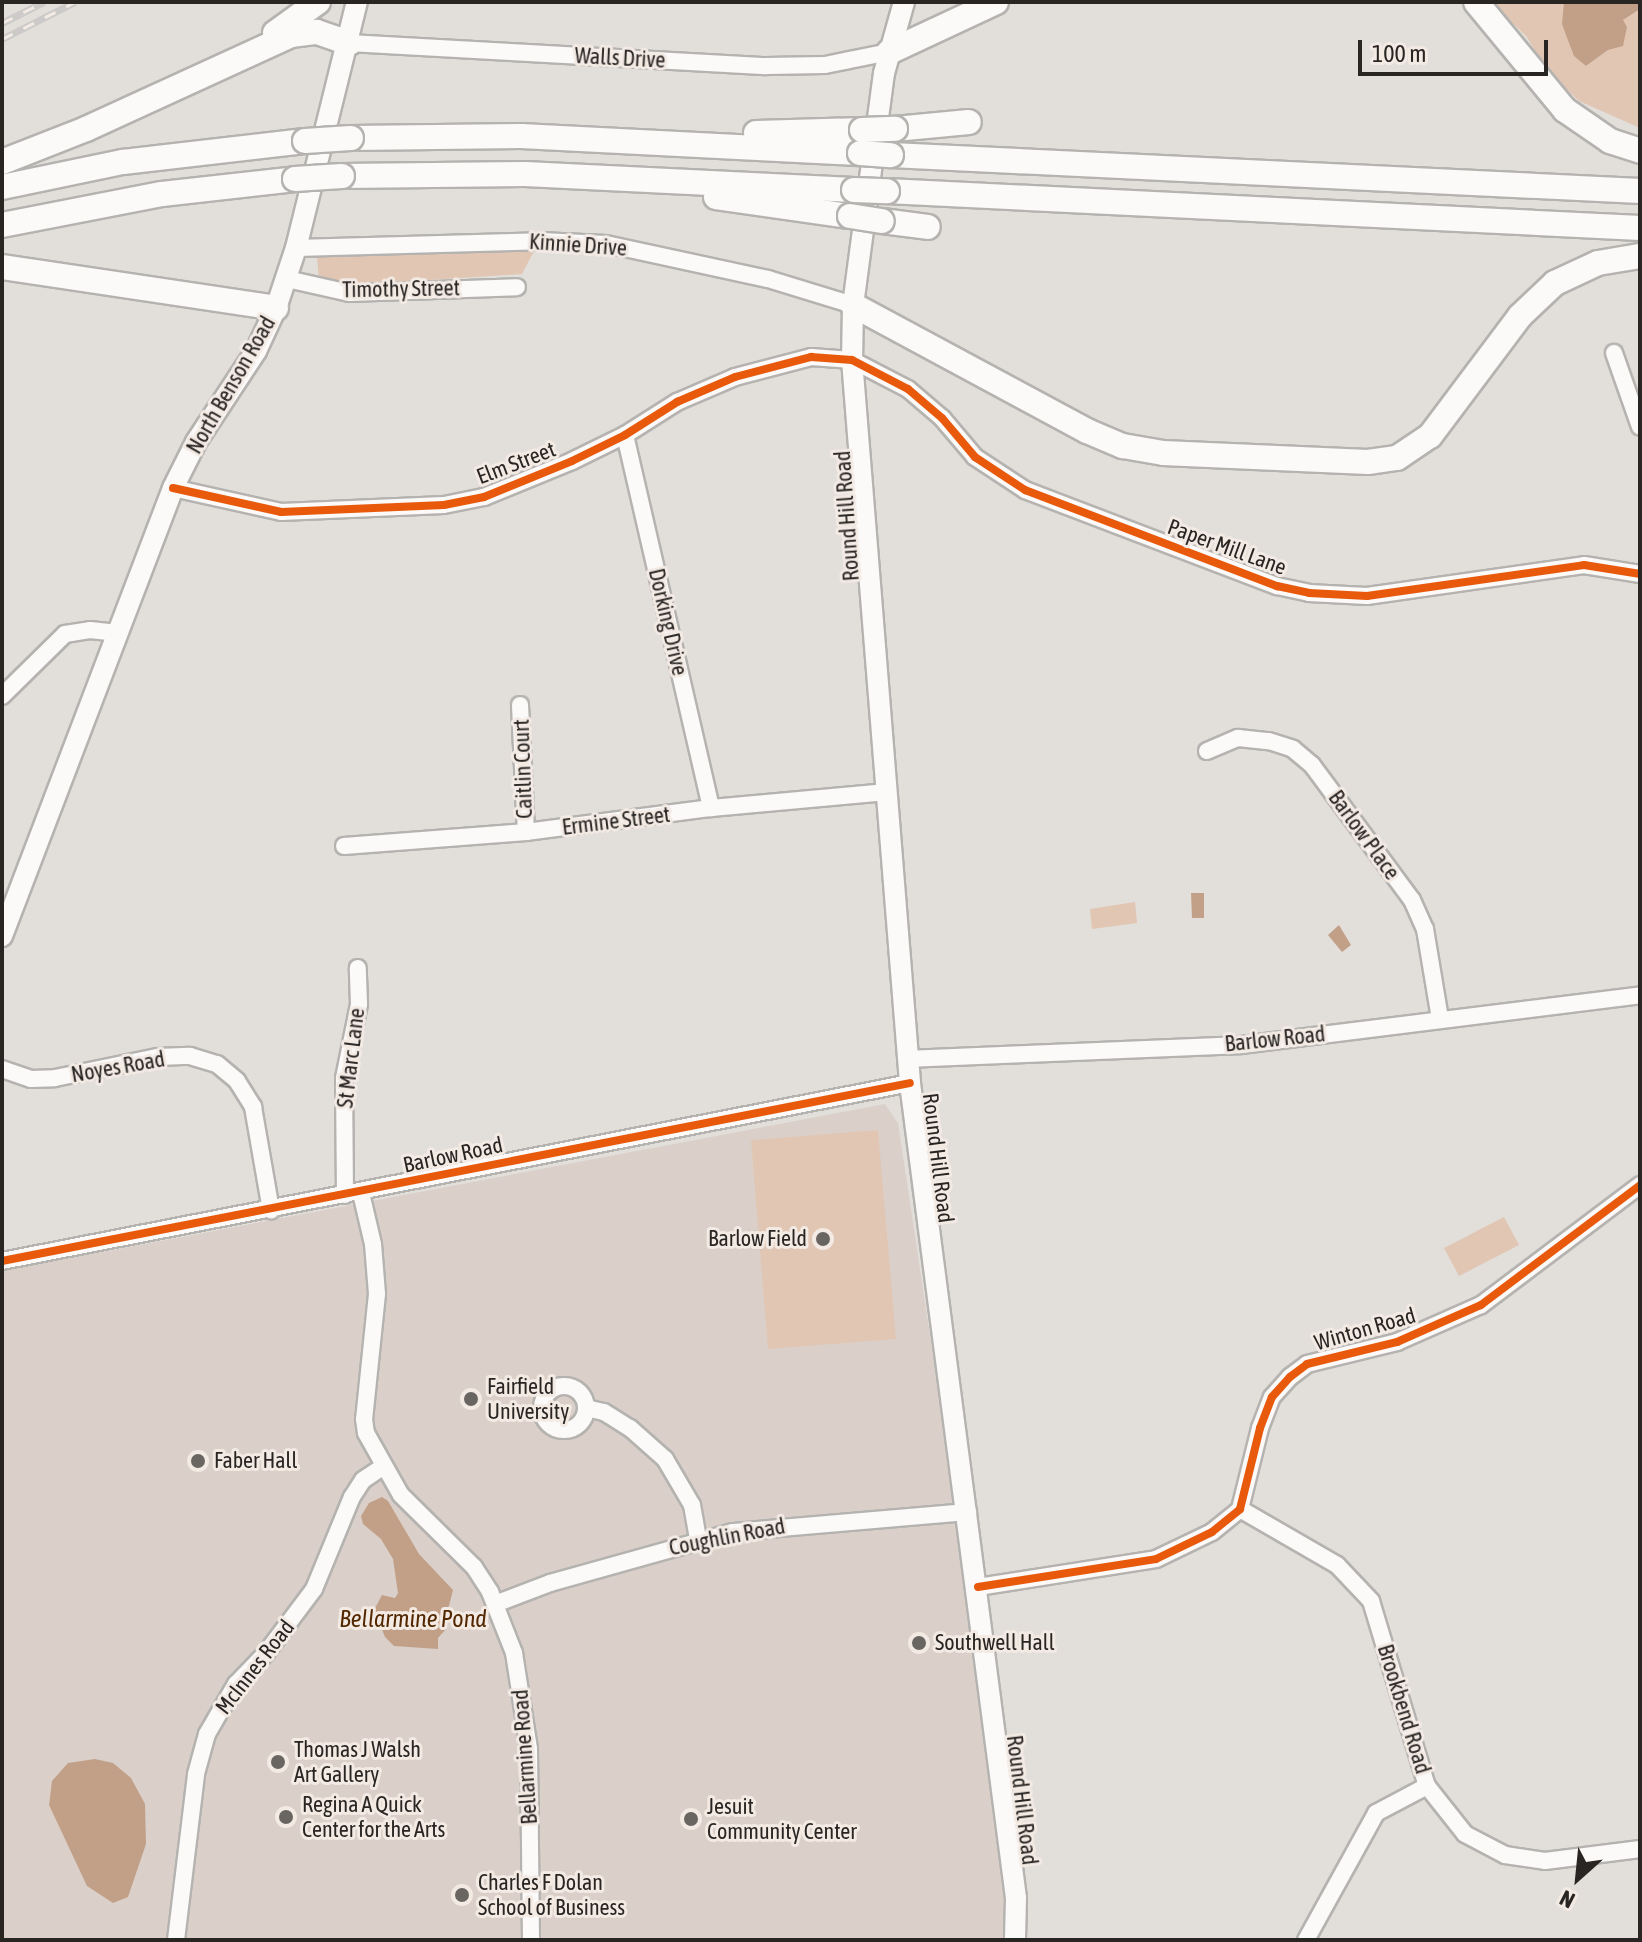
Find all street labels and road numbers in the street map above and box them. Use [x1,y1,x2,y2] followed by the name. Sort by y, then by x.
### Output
[574,42,666,74] street label: Walls Drive
[528,228,628,262] street label: Kinnie Drive
[342,275,460,303] street label: Timothy Street
[181,312,281,458] street label: North Benson Road
[473,436,559,490] street label: Elm Street
[829,450,865,582] street label: Round Hill Road
[1164,513,1290,581] street label: Paper Mill Lane
[643,566,693,678] street label: Dorking Drive
[508,719,538,819] street label: Caitlin Court
[1323,785,1405,885] street label: Barlow Place
[560,801,672,841] street label: Ermine Street
[332,1006,370,1110] street label: St Marc Lane
[1223,1021,1327,1057] street label: Barlow Road
[69,1046,167,1088] street label: Noyes Road
[917,1092,959,1224] street label: Round Hill Road
[401,1132,505,1178] street label: Barlow Road
[1311,1302,1419,1356] street label: Winton Road
[667,1513,787,1561] street label: Coughlin Road
[210,1615,300,1719] street label: McInnes Road
[1372,1641,1436,1777] street label: Brookbend Road
[507,1689,543,1825] street label: Bellarmine Road
[1001,1734,1043,1866] street label: Round Hill Road

